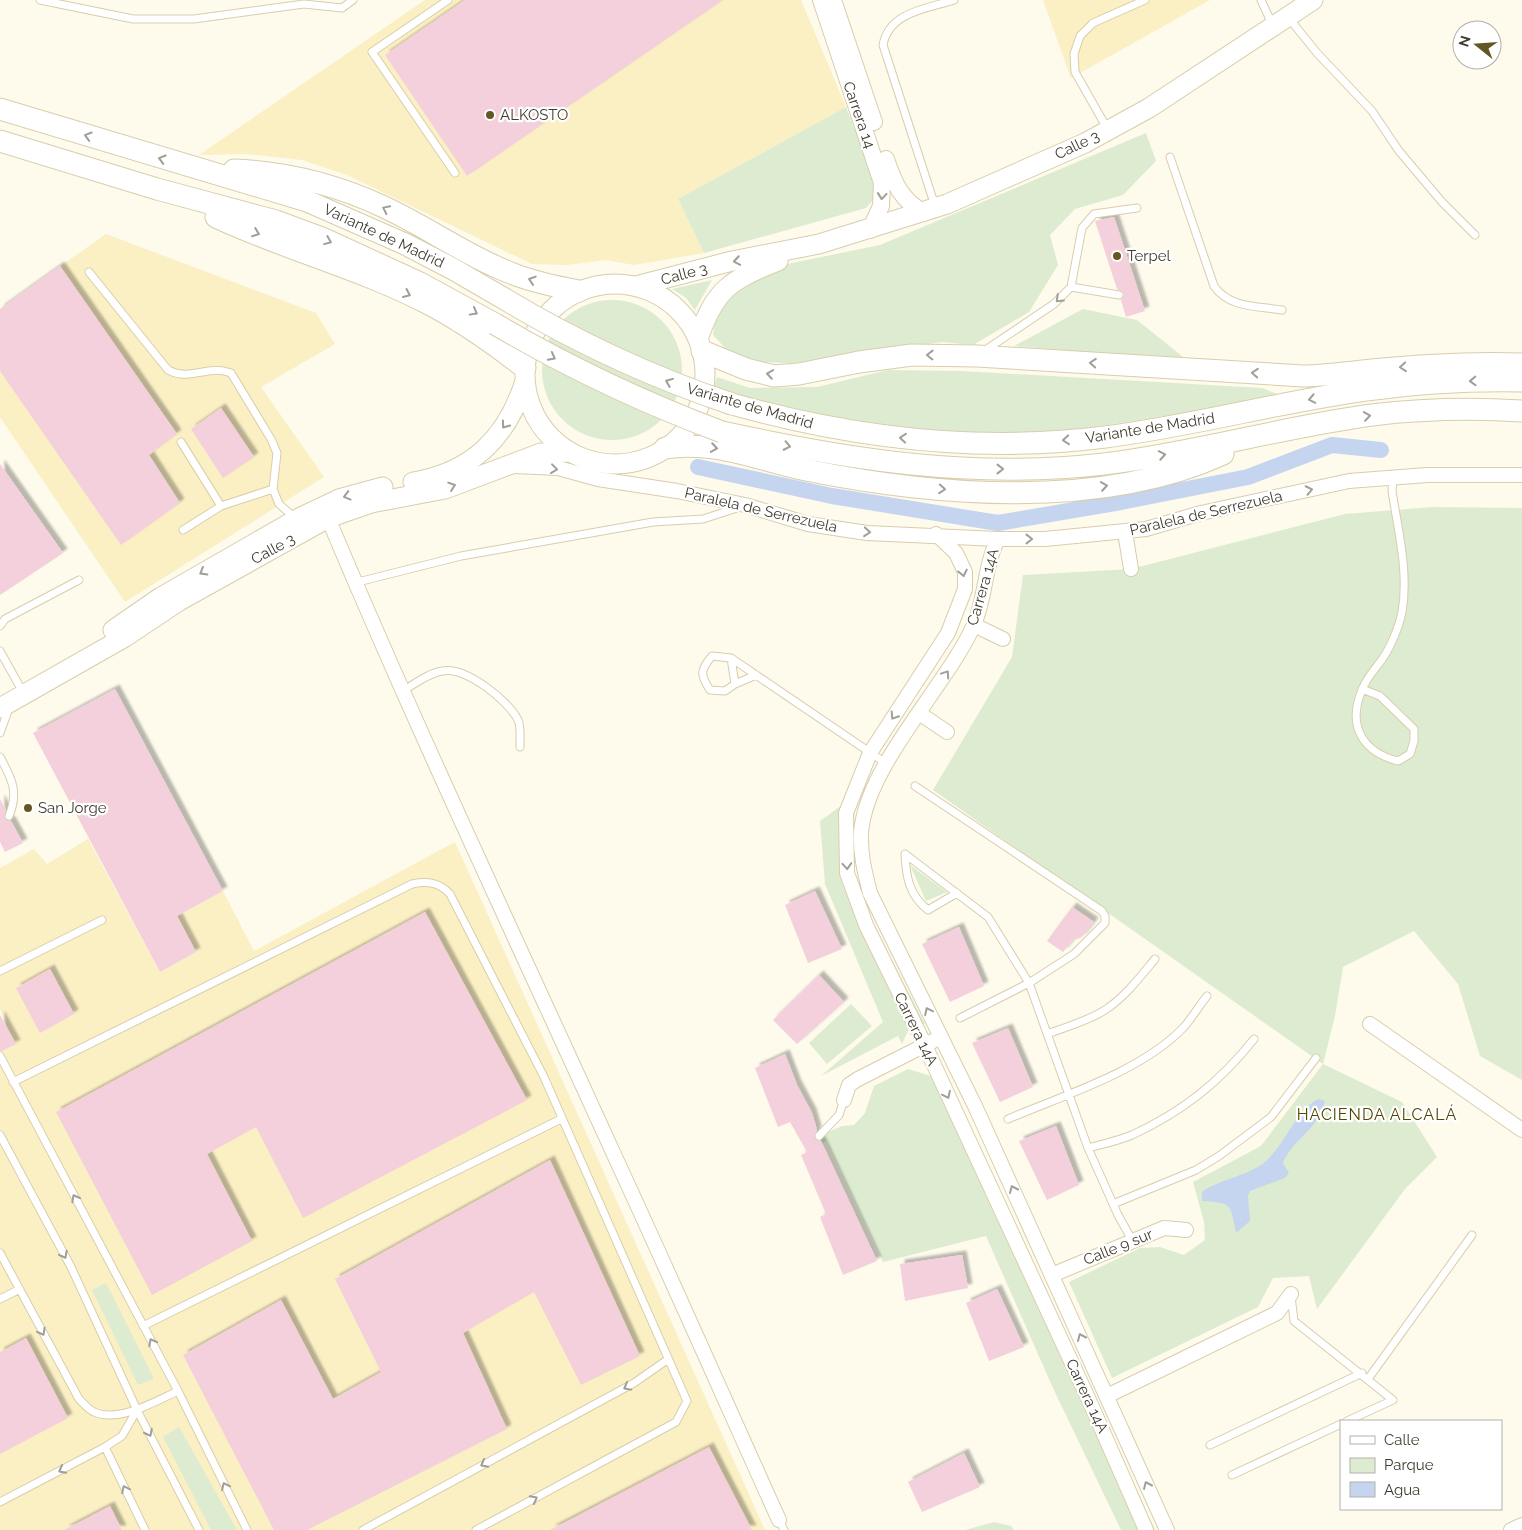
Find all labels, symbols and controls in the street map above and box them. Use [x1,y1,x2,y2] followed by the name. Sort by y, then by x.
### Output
[1452,20,1502,70] north arrow
[1455,34,1474,49] text: N
[839,79,879,151] street label: Carrera 14
[500,106,568,124] place label: ALKOSTO
[484,109,496,121] marker: ALKOSTO
[1052,127,1102,163] street label: Calle 3
[84,132,92,142] one-way arrow
[159,154,167,164] one-way arrow
[876,193,887,201] one-way arrow
[321,200,447,272] street label: Variante de Madrid
[382,205,391,215] one-way arrow
[251,227,260,237] one-way arrow
[323,234,332,245] one-way arrow
[1127,247,1172,265] place label: Terpel
[1111,250,1123,262] marker: Terpel
[733,255,741,265] one-way arrow
[659,259,709,289] street label: Calle 3
[528,276,536,286] one-way arrow
[402,287,411,298] one-way arrow
[1055,293,1064,302] one-way arrow
[468,306,477,316] one-way arrow
[926,350,934,360] one-way arrow
[547,351,556,361] one-way arrow
[1088,357,1096,368] one-way arrow
[1399,361,1407,372] one-way arrow
[1250,368,1258,379] one-way arrow
[765,369,773,380] one-way arrow
[1469,376,1477,386] one-way arrow
[666,378,674,388] one-way arrow
[685,379,815,433] street label: Variante de Madrid
[1308,393,1316,404] one-way arrow
[1084,409,1216,447] street label: Variante de Madrid
[1362,412,1371,422] one-way arrow
[502,419,511,429] one-way arrow
[899,432,907,443] one-way arrow
[1061,435,1069,446] one-way arrow
[783,440,791,450] one-way arrow
[709,442,718,452] one-way arrow
[1157,451,1166,461] one-way arrow
[550,463,559,473] one-way arrow
[996,464,1004,474] one-way arrow
[1100,481,1108,492] one-way arrow
[447,482,456,492] one-way arrow
[683,484,839,536] street label: Paralela de Serrezuela
[938,484,946,495] one-way arrow
[1305,485,1314,495] one-way arrow
[1128,487,1284,539] street label: Paralela de Serrezuela
[343,491,351,501] one-way arrow
[864,526,872,537] one-way arrow
[248,530,298,568] street label: Calle 3
[1026,534,1034,544] one-way arrow
[963,546,1003,628] street label: Carrera 14A
[200,566,209,576] one-way arrow
[957,568,968,577] one-way arrow
[940,670,949,680] one-way arrow
[891,710,900,719] one-way arrow
[38,799,107,817] place label: San Jorge
[22,802,34,814] marker: San Jorge
[842,863,853,871] one-way arrow
[890,989,942,1069] street label: Carrera 14A
[924,1007,934,1016] one-way arrow
[941,1090,952,1099] one-way arrow
[1297,1104,1457,1124] district label: HACIENDA ALCALÁ
[1009,1185,1020,1194] one-way arrow
[71,1194,81,1203] one-way arrow
[1081,1225,1156,1269] street label: Calle 9 sur
[58,1250,68,1259] one-way arrow
[36,1327,46,1336] one-way arrow
[1076,1333,1087,1342] one-way arrow
[148,1338,158,1347] one-way arrow
[1062,1356,1112,1436] street label: Carrera 14A
[623,1380,632,1390] one-way arrow
[1340,1420,1502,1510] legend
[143,1428,153,1437] one-way arrow
[1384,1431,1420,1449] text: Calle
[1384,1456,1434,1474] text: Parque
[480,1458,489,1468] one-way arrow
[58,1464,67,1474] one-way arrow
[1143,1481,1153,1490] one-way arrow
[1384,1481,1420,1499] text: Agua
[221,1482,231,1491] one-way arrow
[121,1485,131,1494] one-way arrow
[529,1495,538,1505] one-way arrow

